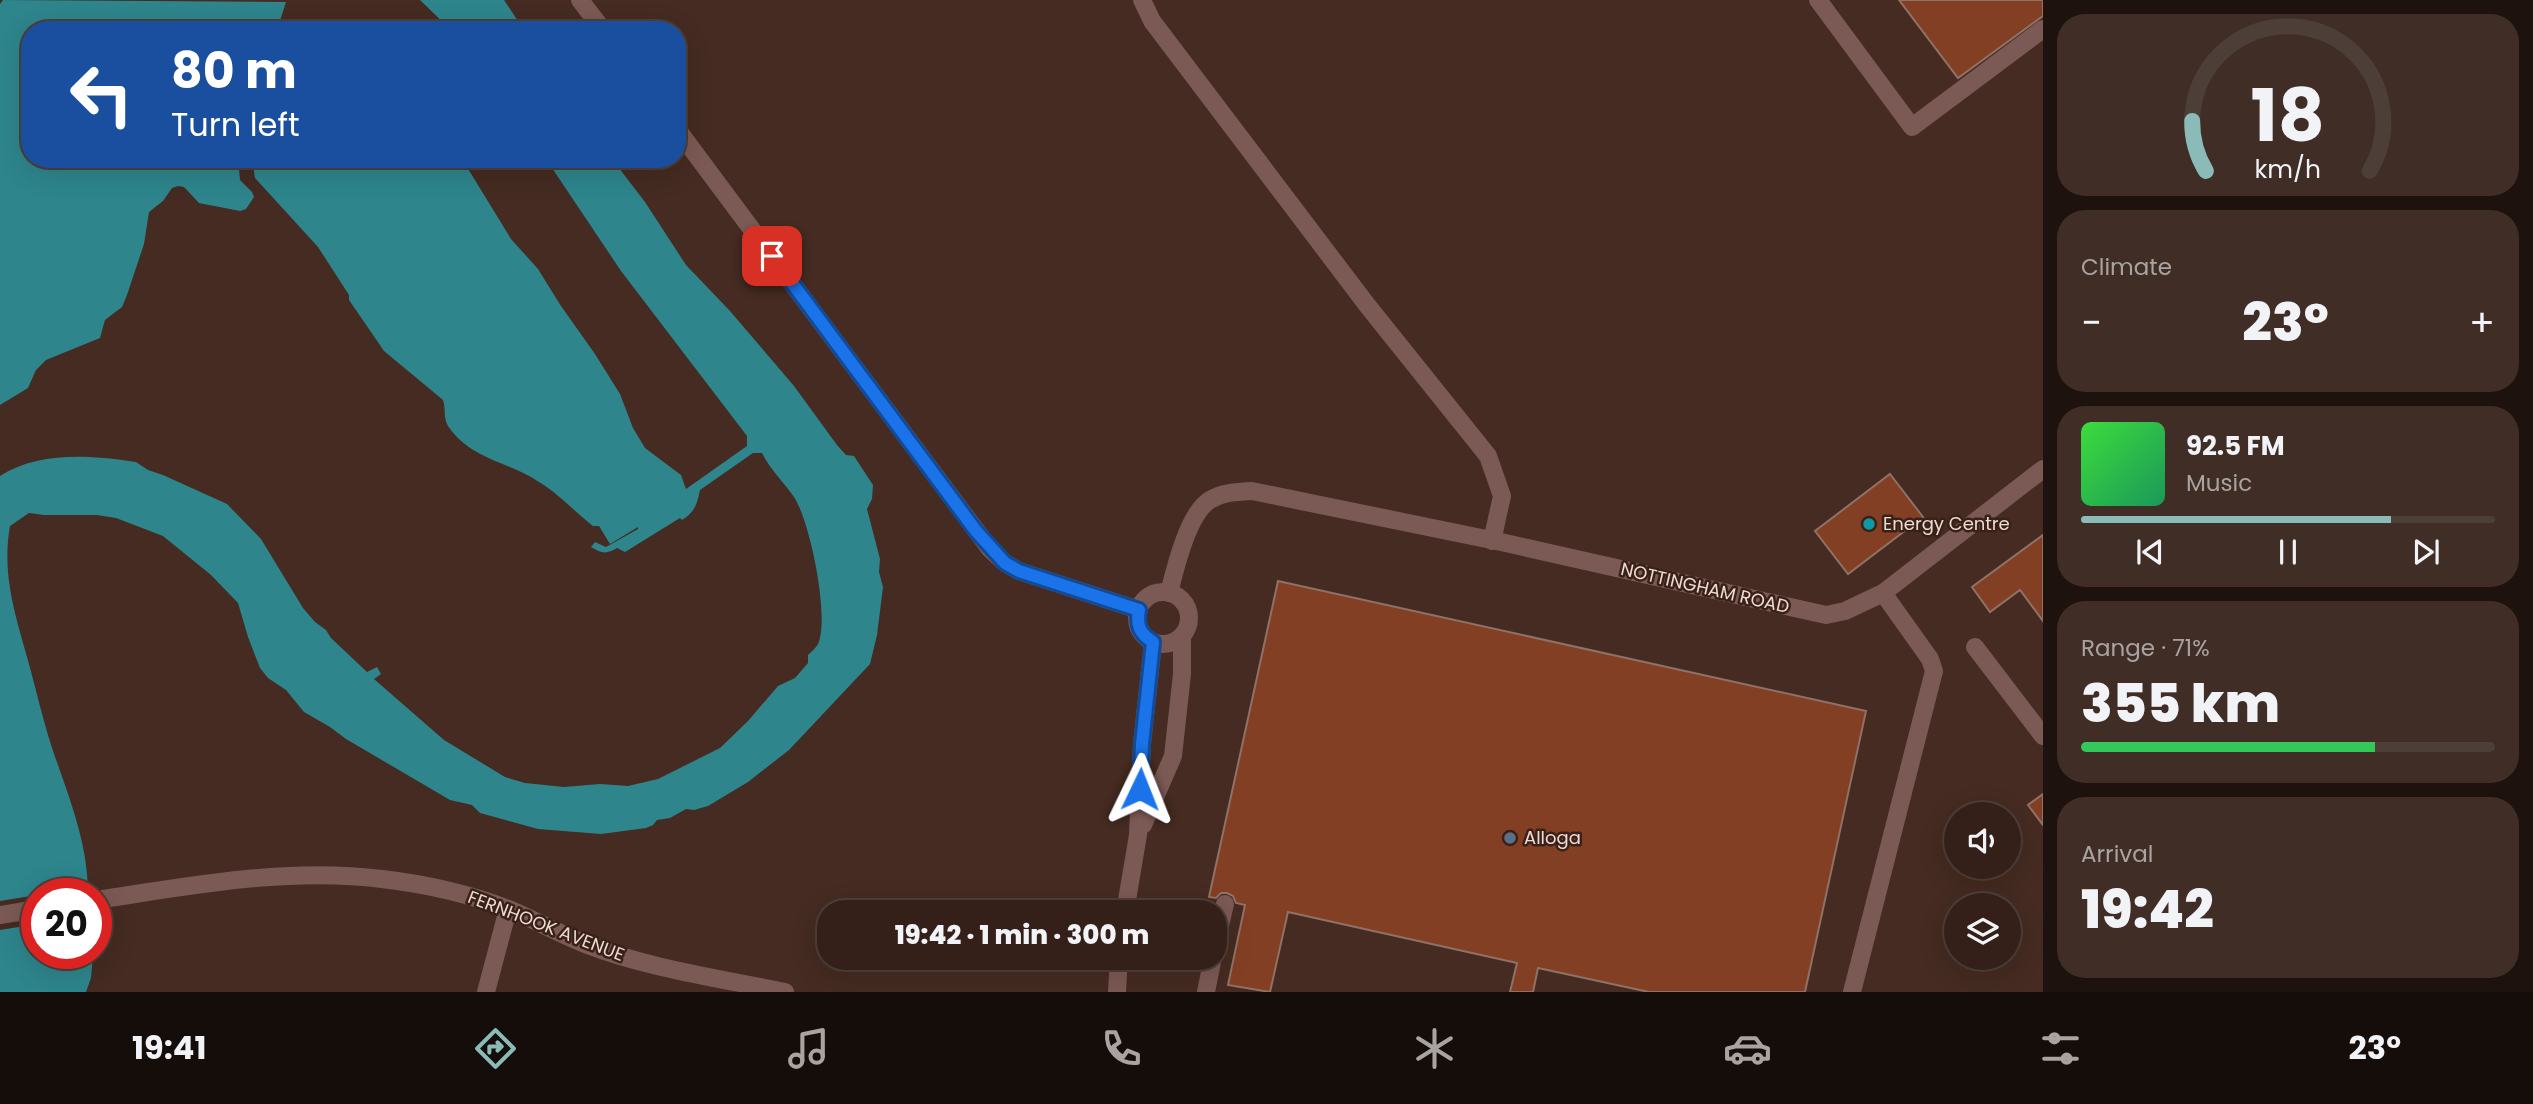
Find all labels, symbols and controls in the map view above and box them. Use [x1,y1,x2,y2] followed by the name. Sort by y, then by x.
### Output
[171,37,297,105] text: 80 m
[56,49,147,140] icon: left
[2251,65,2325,166] text: 18
[171,102,300,147] text: Turn left
[2255,152,2321,187] text: km/h
[742,226,802,286] pin
[753,237,791,275] icon: arrive
[2081,251,2172,283] text: Climate
[2242,286,2329,359] text: 23°
[2081,296,2102,349] text: −
[2469,296,2495,349] text: +
[2186,428,2285,464] text: 92.5 FM
[2186,467,2252,499] text: Music
[1883,511,2010,536] place label: Energy Centre
[1861,516,1877,532] marker: Energy Centre
[2131,533,2169,571] icon: previous
[2269,533,2307,571] icon: pause
[2407,533,2445,571] icon: next
[1618,556,1792,619] street label: NOTTINGHAM ROAD
[2081,632,2210,664] text: Range · 71%
[2081,667,2280,740] text: 355 km
[1103,752,1177,826] position arrow
[1944,802,2021,970] map controls
[1944,802,2021,879] button: sound
[1524,825,1581,850] place label: Alloga
[1502,830,1518,846] marker: Alloga
[2081,838,2153,870] text: Arrival
[2081,873,2214,946] text: 19:42
[21,878,112,969] speed limit sign: 20
[464,884,628,967] street label: FERNHOOK AVENUE
[1944,893,2021,970] button: layers
[895,917,1149,953] text: 19:42 · 1 min · 300 m
[471,1024,520,1073] icon: directions
[784,1024,833,1073] icon: music
[1097,1024,1146,1073] icon: phone
[1410,1024,1459,1073] icon: climate
[1723,1024,1772,1073] icon: car
[2036,1024,2085,1073] icon: filters
[132,1025,207,1070] text: 19:41
[2349,1025,2401,1070] text: 23°

